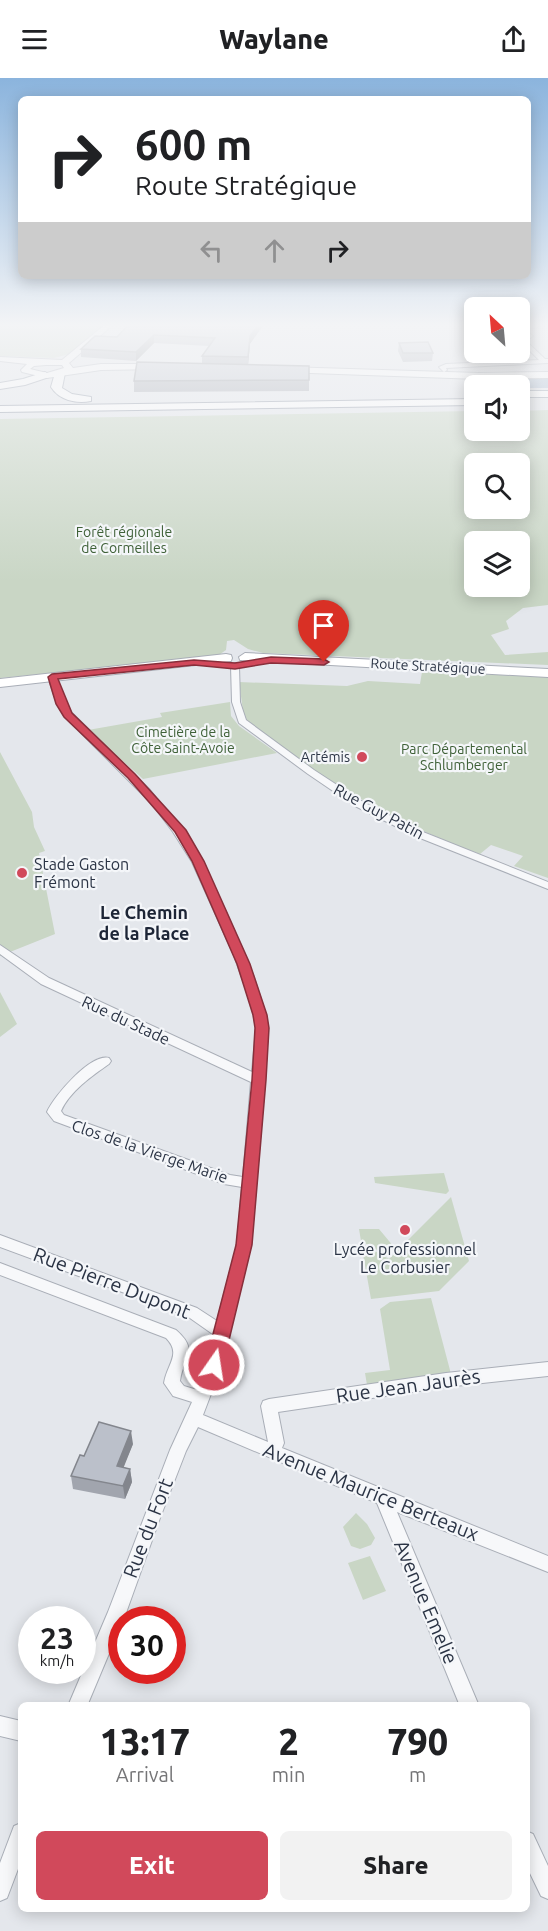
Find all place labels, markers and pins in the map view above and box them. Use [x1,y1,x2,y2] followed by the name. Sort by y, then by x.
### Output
[298,600,349,662] pin
[301,749,350,765] place label: Artémis
[355,750,369,764] marker: Artémis
[34,855,129,891] place label: Stade Gaston Frémont
[15,866,29,880] marker: Stade Gaston Frémont
[398,1223,412,1237] marker: Lycée professionnel Le Corbusier
[334,1240,476,1276] place label: Lycée professionnel Le Corbusier

